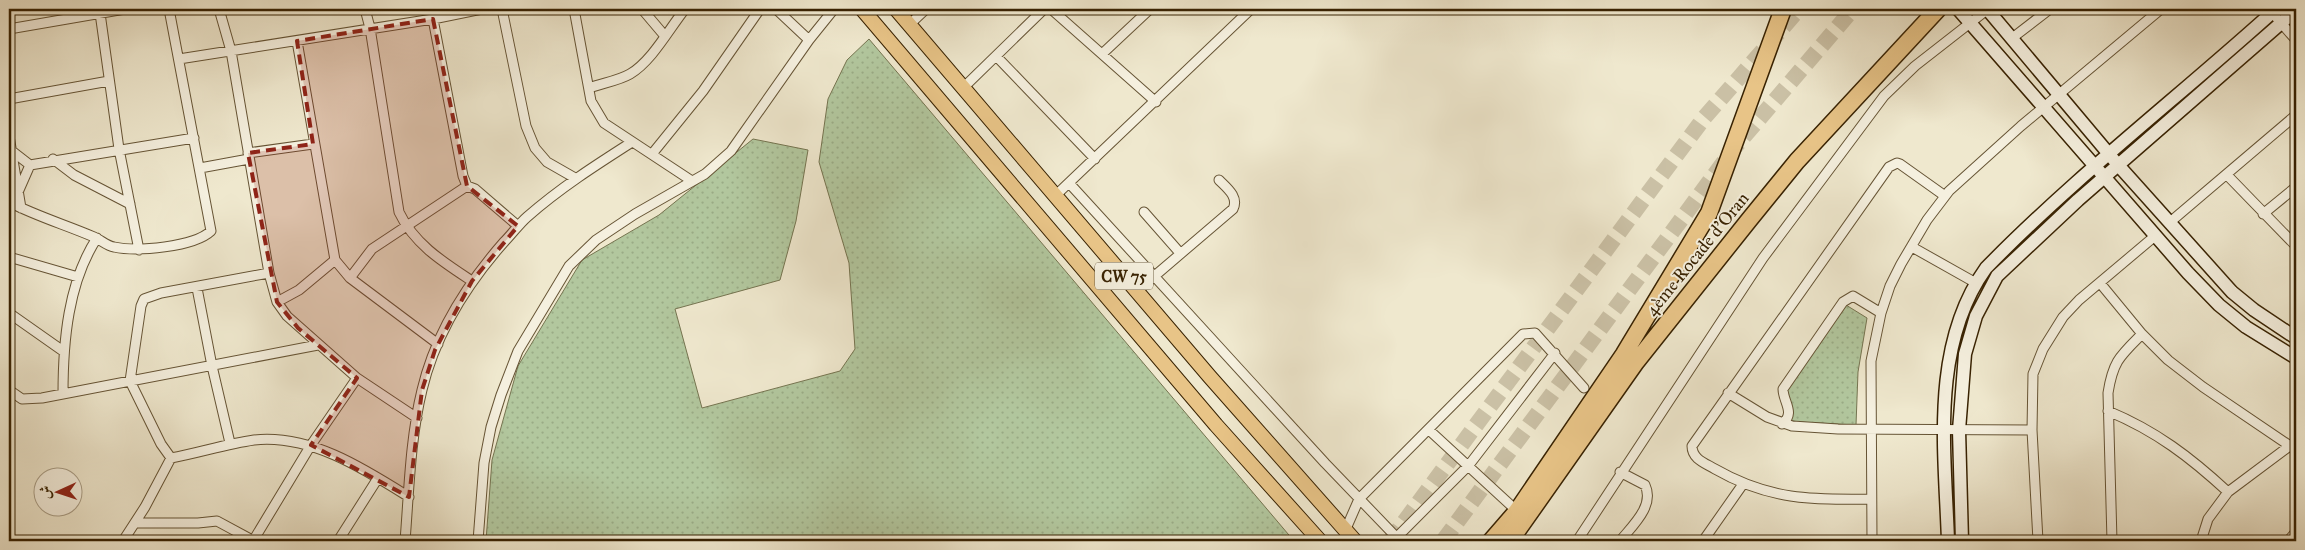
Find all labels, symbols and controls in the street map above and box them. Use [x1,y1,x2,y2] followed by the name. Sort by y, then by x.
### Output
[1640,188,1754,320] street label: 4ème Rocade d'Oran
[1095,262,1153,290] road number: CW 75
[32,468,82,518] north arrow
[37,485,54,500] text: ش

